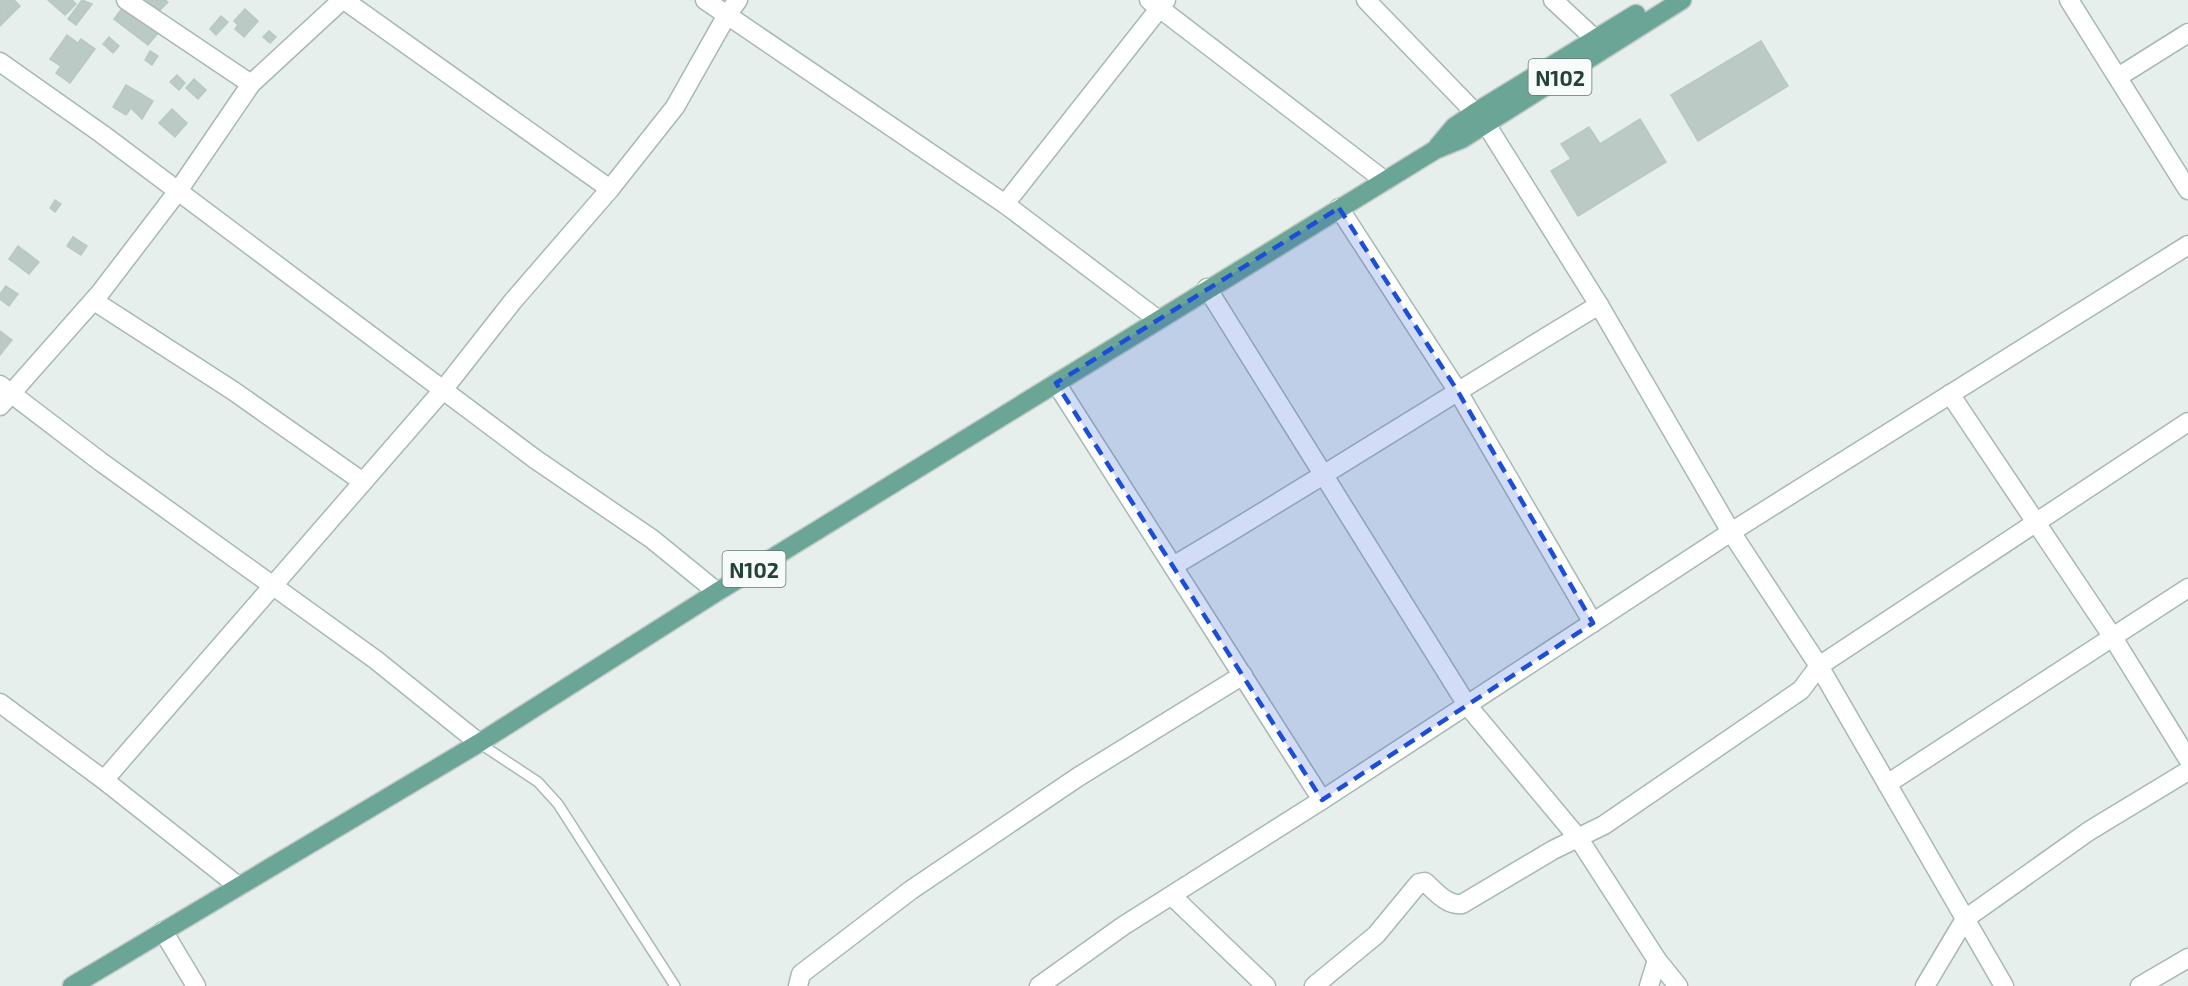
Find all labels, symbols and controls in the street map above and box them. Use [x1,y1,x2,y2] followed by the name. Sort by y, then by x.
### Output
[1528,59,1592,95] road number: N102
[722,551,786,587] road number: N102

